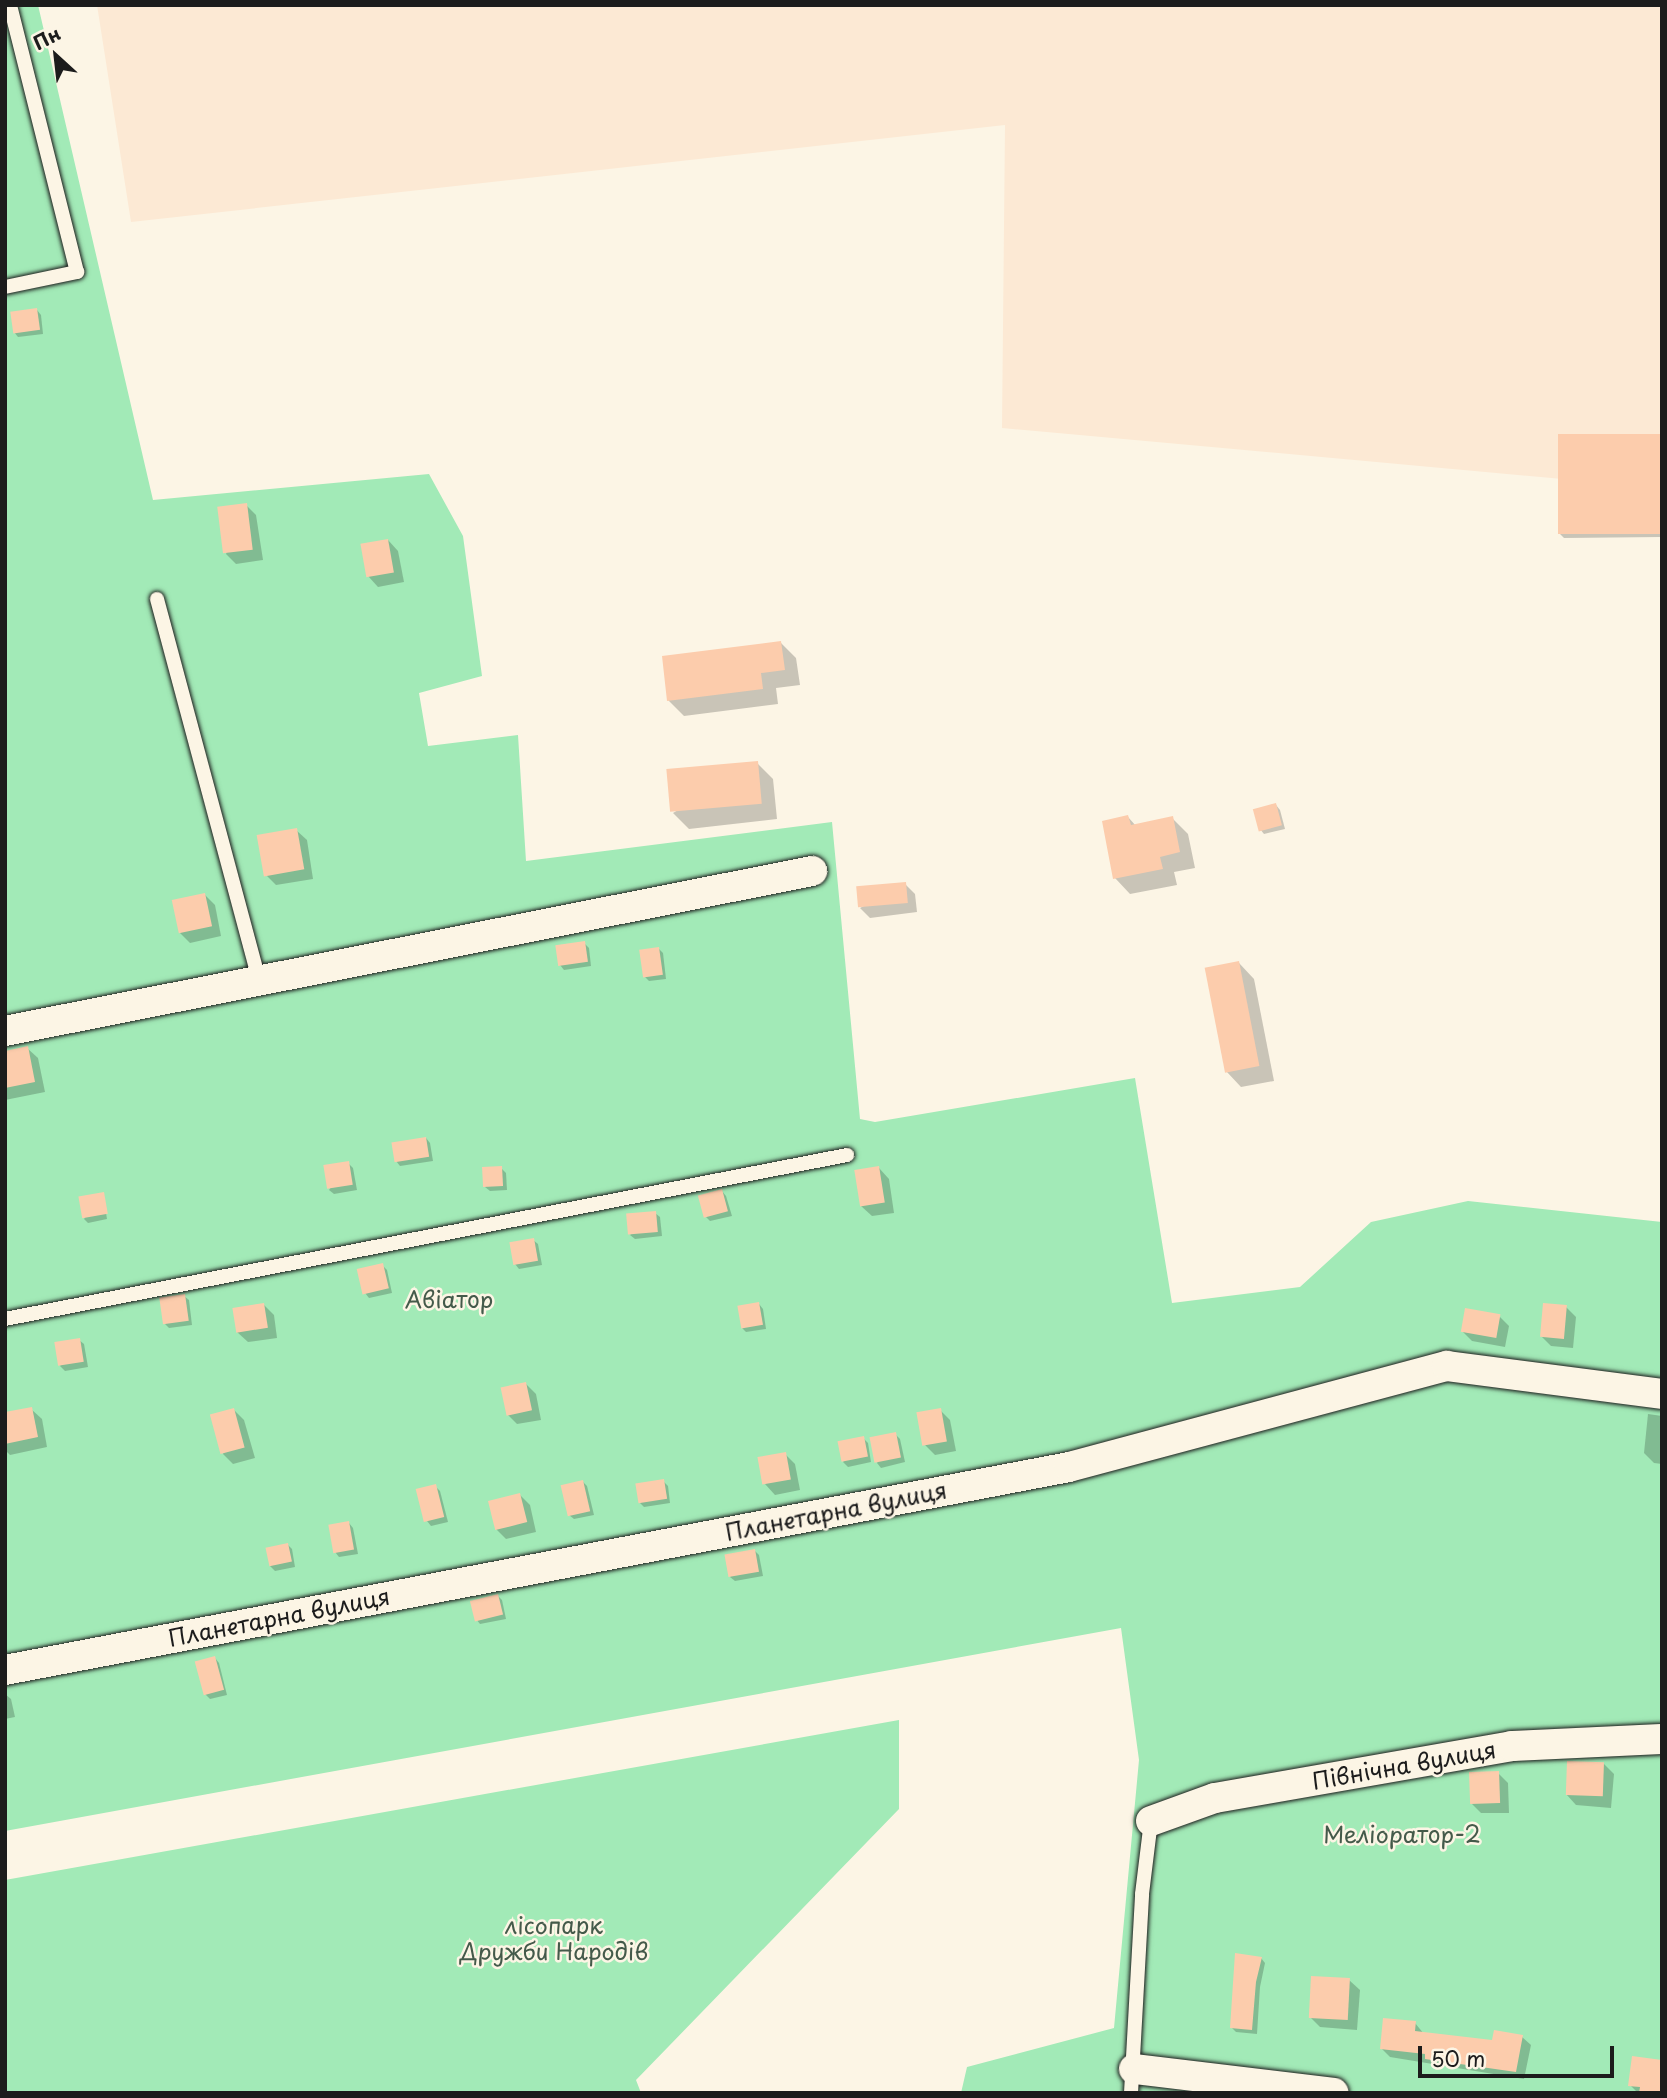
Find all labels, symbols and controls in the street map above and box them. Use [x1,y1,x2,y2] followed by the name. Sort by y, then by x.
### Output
[28,19,65,56] text: Пн
[21,21,91,91] north arrow
[405,1285,493,1313] park label: Авіатор
[722,1476,950,1546] street label: Планетарна вулиця
[165,1582,393,1652] street label: Планетарна вулиця
[1309,1735,1499,1795] street label: Північна вулиця
[1323,1820,1481,1848] park label: Меліоратор-2
[459,1911,649,1965] park label: лісопарк Дружби Народів
[1422,2032,1618,2076] scale bar
[1431,2042,1485,2074] text: 50 m

